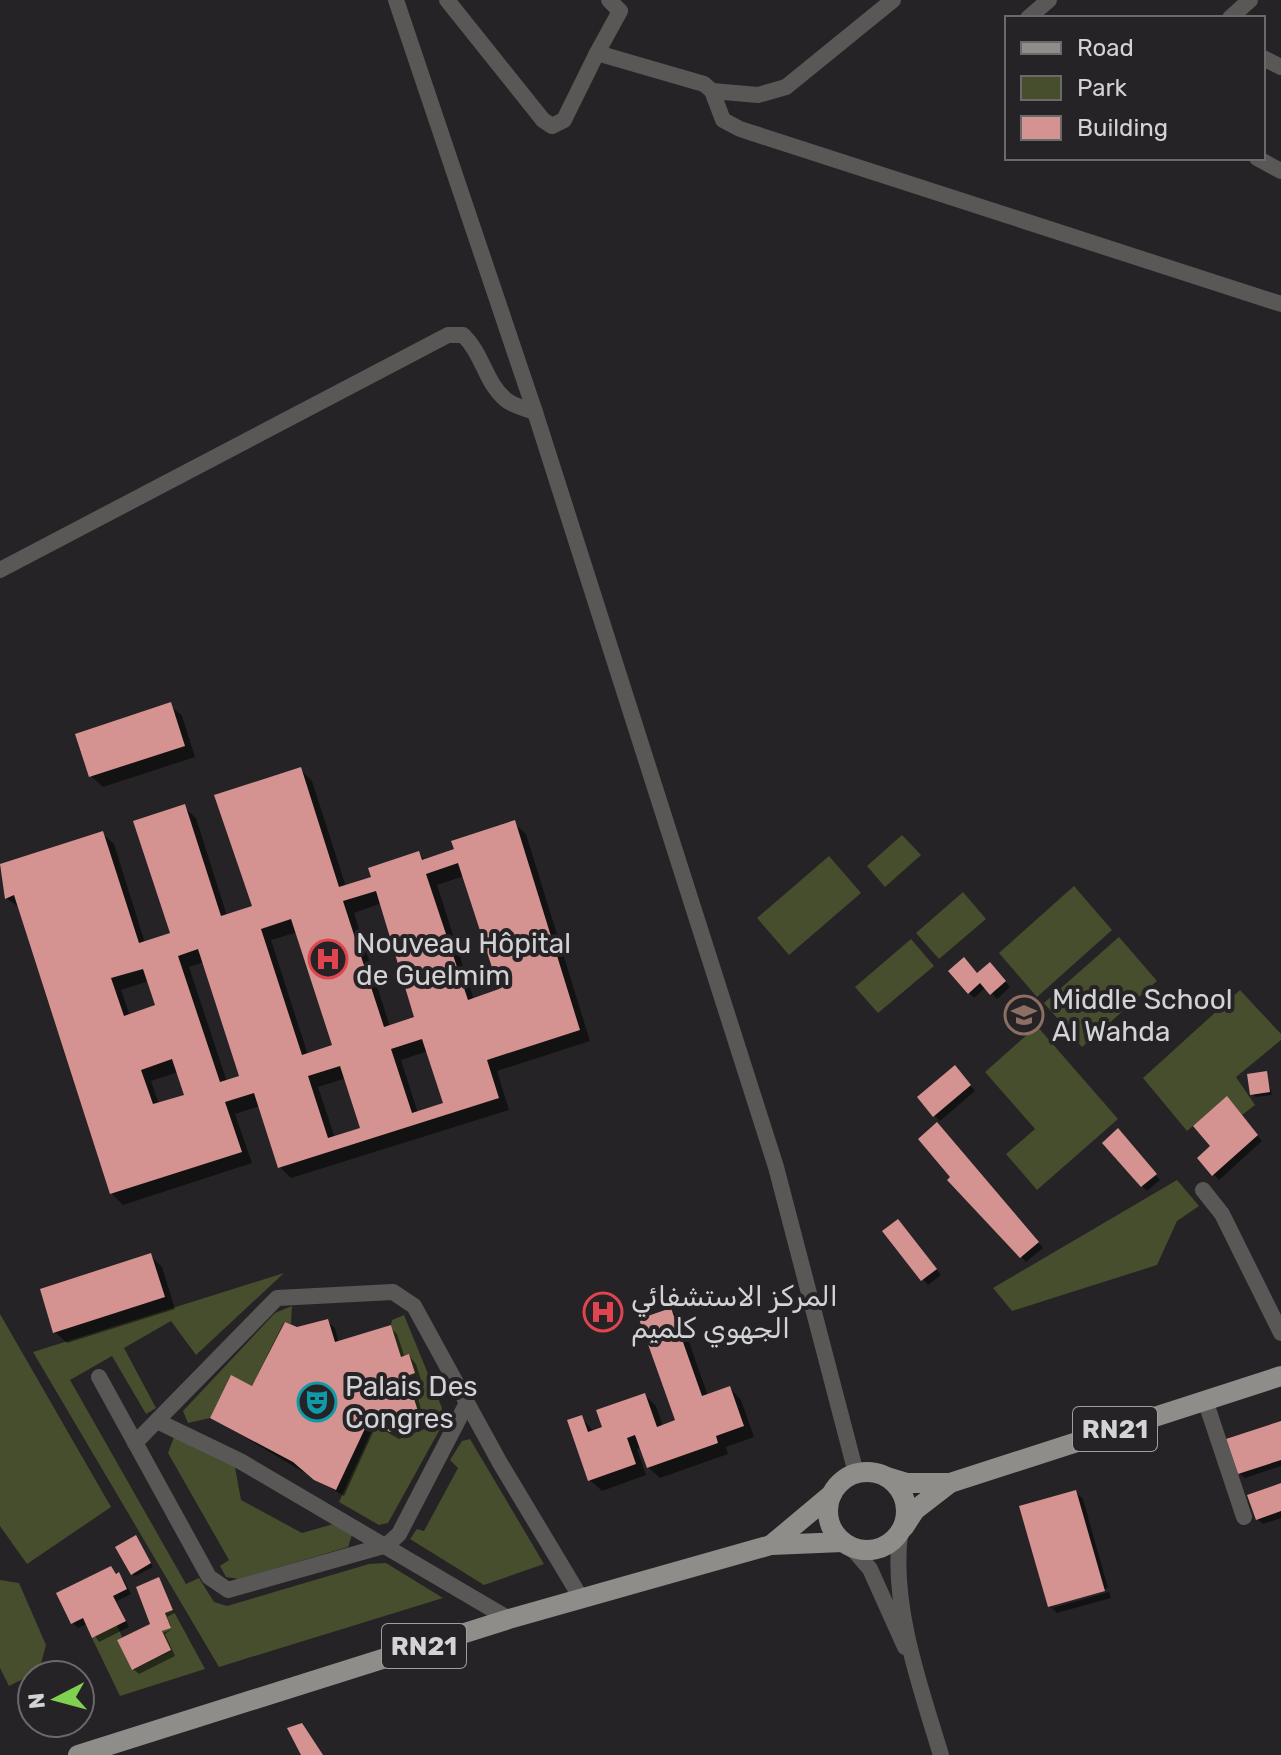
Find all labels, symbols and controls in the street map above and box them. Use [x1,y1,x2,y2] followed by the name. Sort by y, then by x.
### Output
[1005,16,1265,160] legend
[1077,34,1134,62] text: Road
[1077,74,1128,102] text: Park
[1077,114,1168,142] text: Building
[356,927,571,992] place label: Nouveau Hôpital de Guelmim
[307,938,349,980] hospital icon: Nouveau Hôpital de Guelmim
[1052,983,1233,1048] place label: Middle School Al Wahda
[1003,994,1045,1036] school or university icon: Middle School Al Wahda
[631,1280,838,1348] place label: المركز الاستشفائي الجهوي كلميم
[582,1291,624,1333] hospital icon: المركز الاستشفائي الجهوي كلميم
[345,1370,478,1435] place label: Palais Des Congres
[296,1381,338,1423] theatre icon: Palais Des Congres
[1073,1407,1157,1451] road number: RN21
[382,1624,466,1668] road number: RN21
[16,1659,96,1739] north arrow
[22,1692,51,1710] text: N

